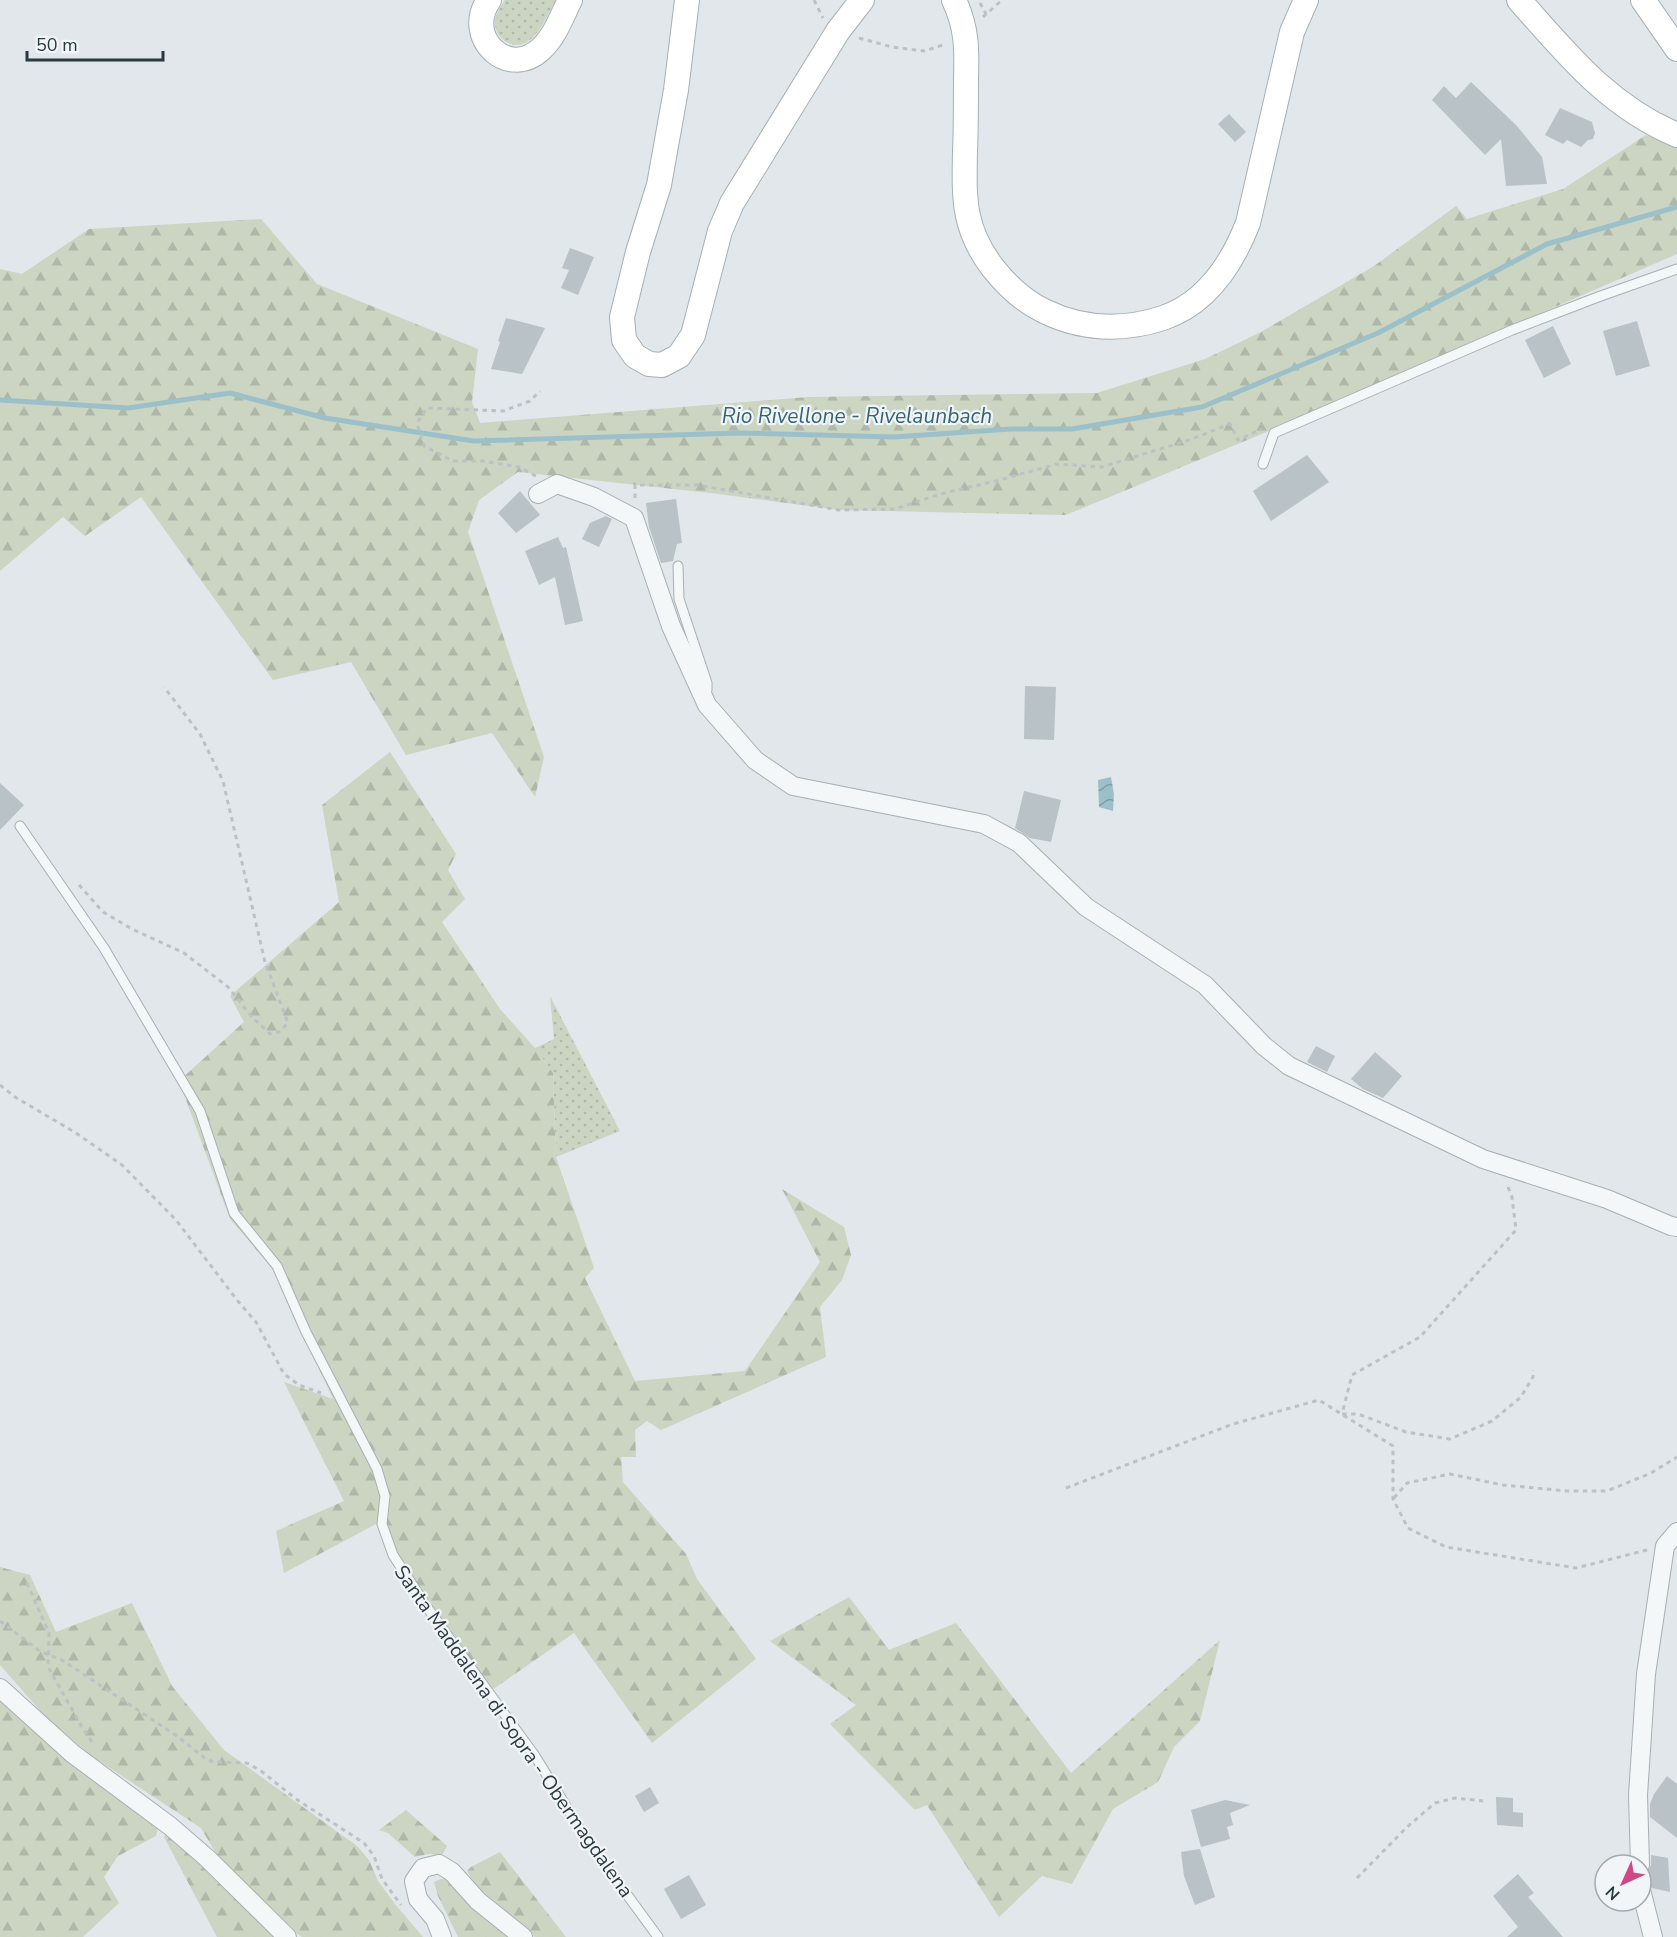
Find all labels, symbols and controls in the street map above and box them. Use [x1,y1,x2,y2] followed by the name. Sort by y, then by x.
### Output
[27,24,164,62] scale bar
[36,33,78,57] text: 50 m
[722,402,992,430] water label: Rio Rivellone - Rivelaunbach
[388,1560,639,1903] street label: Santa Maddalena di Sopra - Obermagdalena
[1593,1853,1653,1913] north arrow
[1601,1881,1625,1905] text: N

